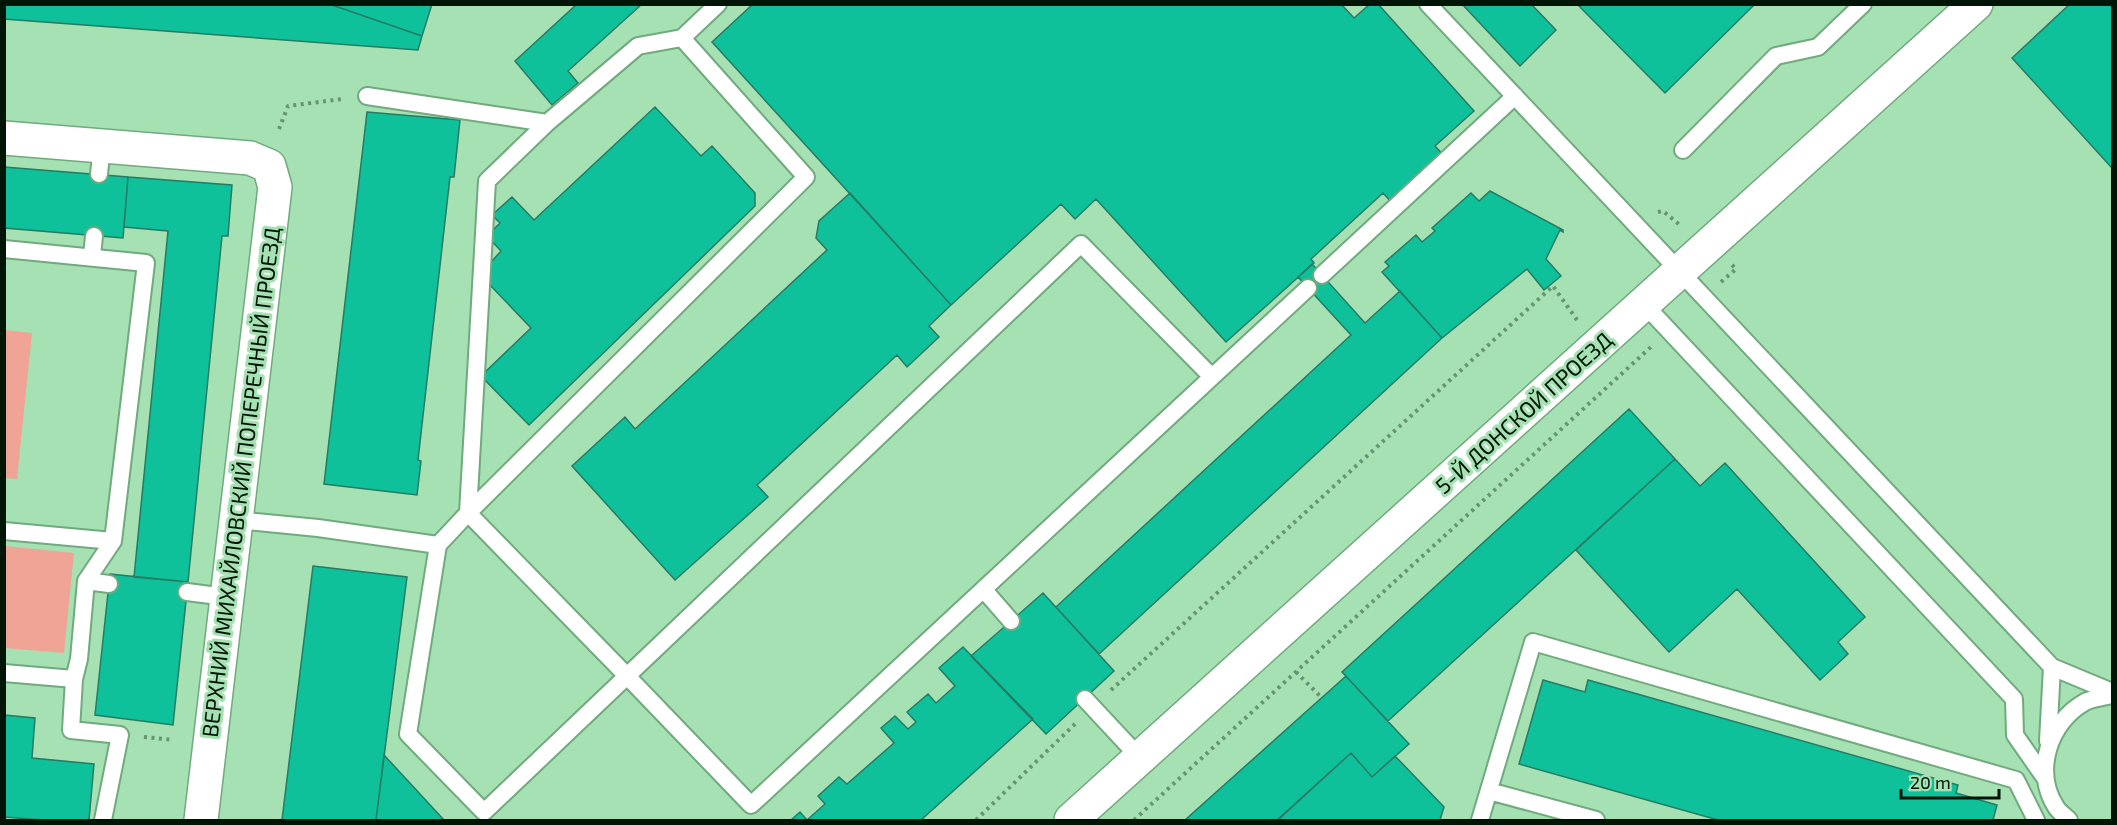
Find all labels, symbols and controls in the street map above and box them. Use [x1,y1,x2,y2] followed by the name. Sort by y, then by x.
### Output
[196,225,284,739] street label: ВЕРХНИЙ МИХАЙЛОВСКИЙ ПОПЕРЕЧНЫЙ ПРОЕЗД
[1429,326,1617,498] street label: 5-Й ДОНСКОЙ ПРОЕЗД
[1901,762,1998,800] scale bar
[1910,771,1951,793] text: 20 m

